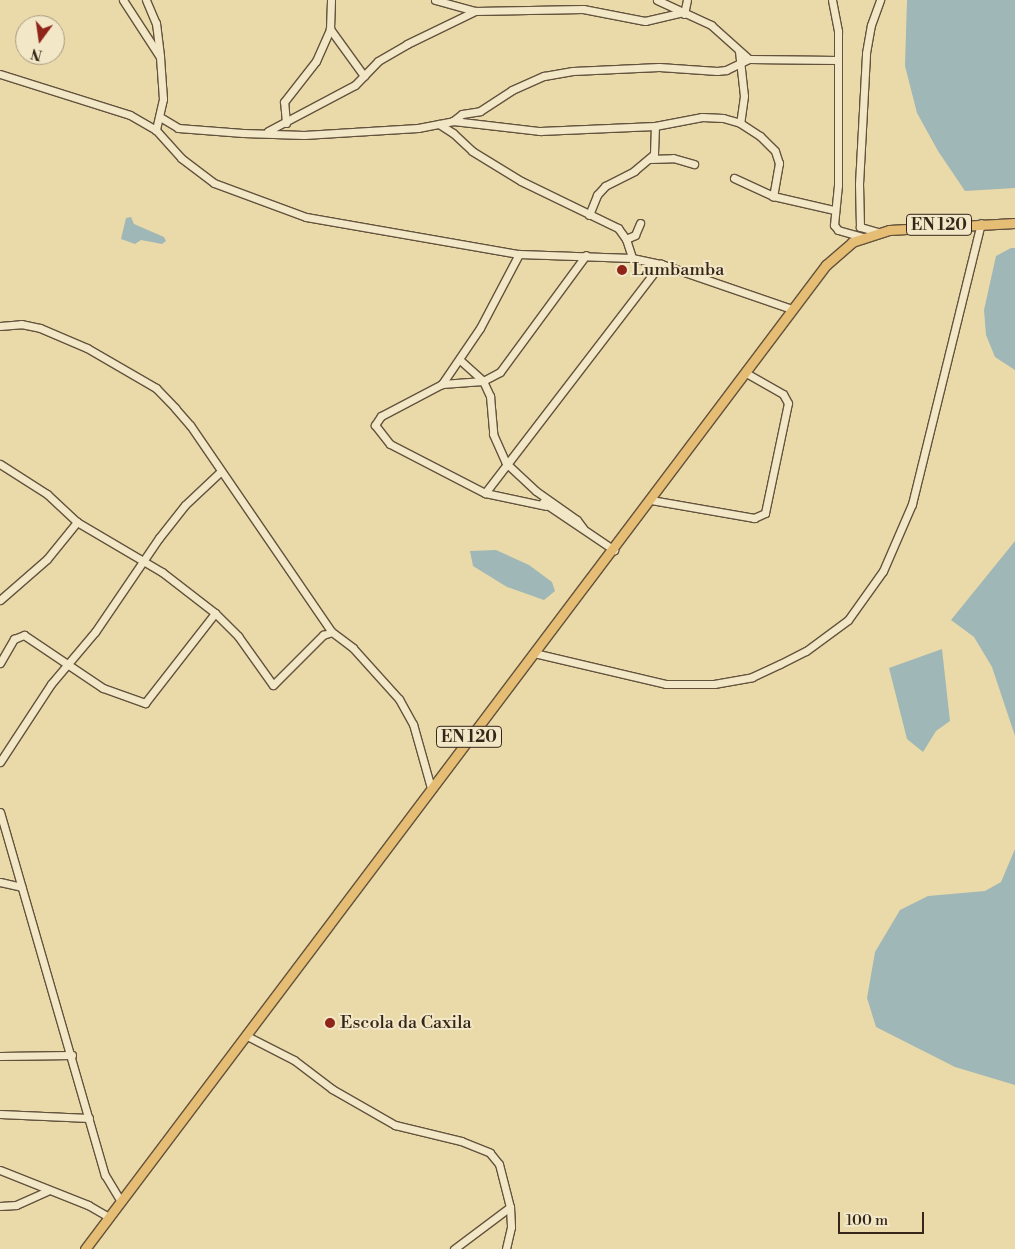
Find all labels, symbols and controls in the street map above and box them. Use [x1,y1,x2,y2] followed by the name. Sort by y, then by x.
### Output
[15,15,65,65] north arrow
[29,44,44,64] text: N
[905,212,973,238] road number: EN 120
[632,259,724,281] place label: Lumbamba
[616,264,628,276] marker: Lumbamba
[435,724,503,750] road number: EN 120
[340,1012,472,1034] place label: Escola da Caxila
[324,1017,336,1029] marker: Escola da Caxila
[840,1202,926,1234] scale bar
[846,1211,888,1230] text: 100 m

